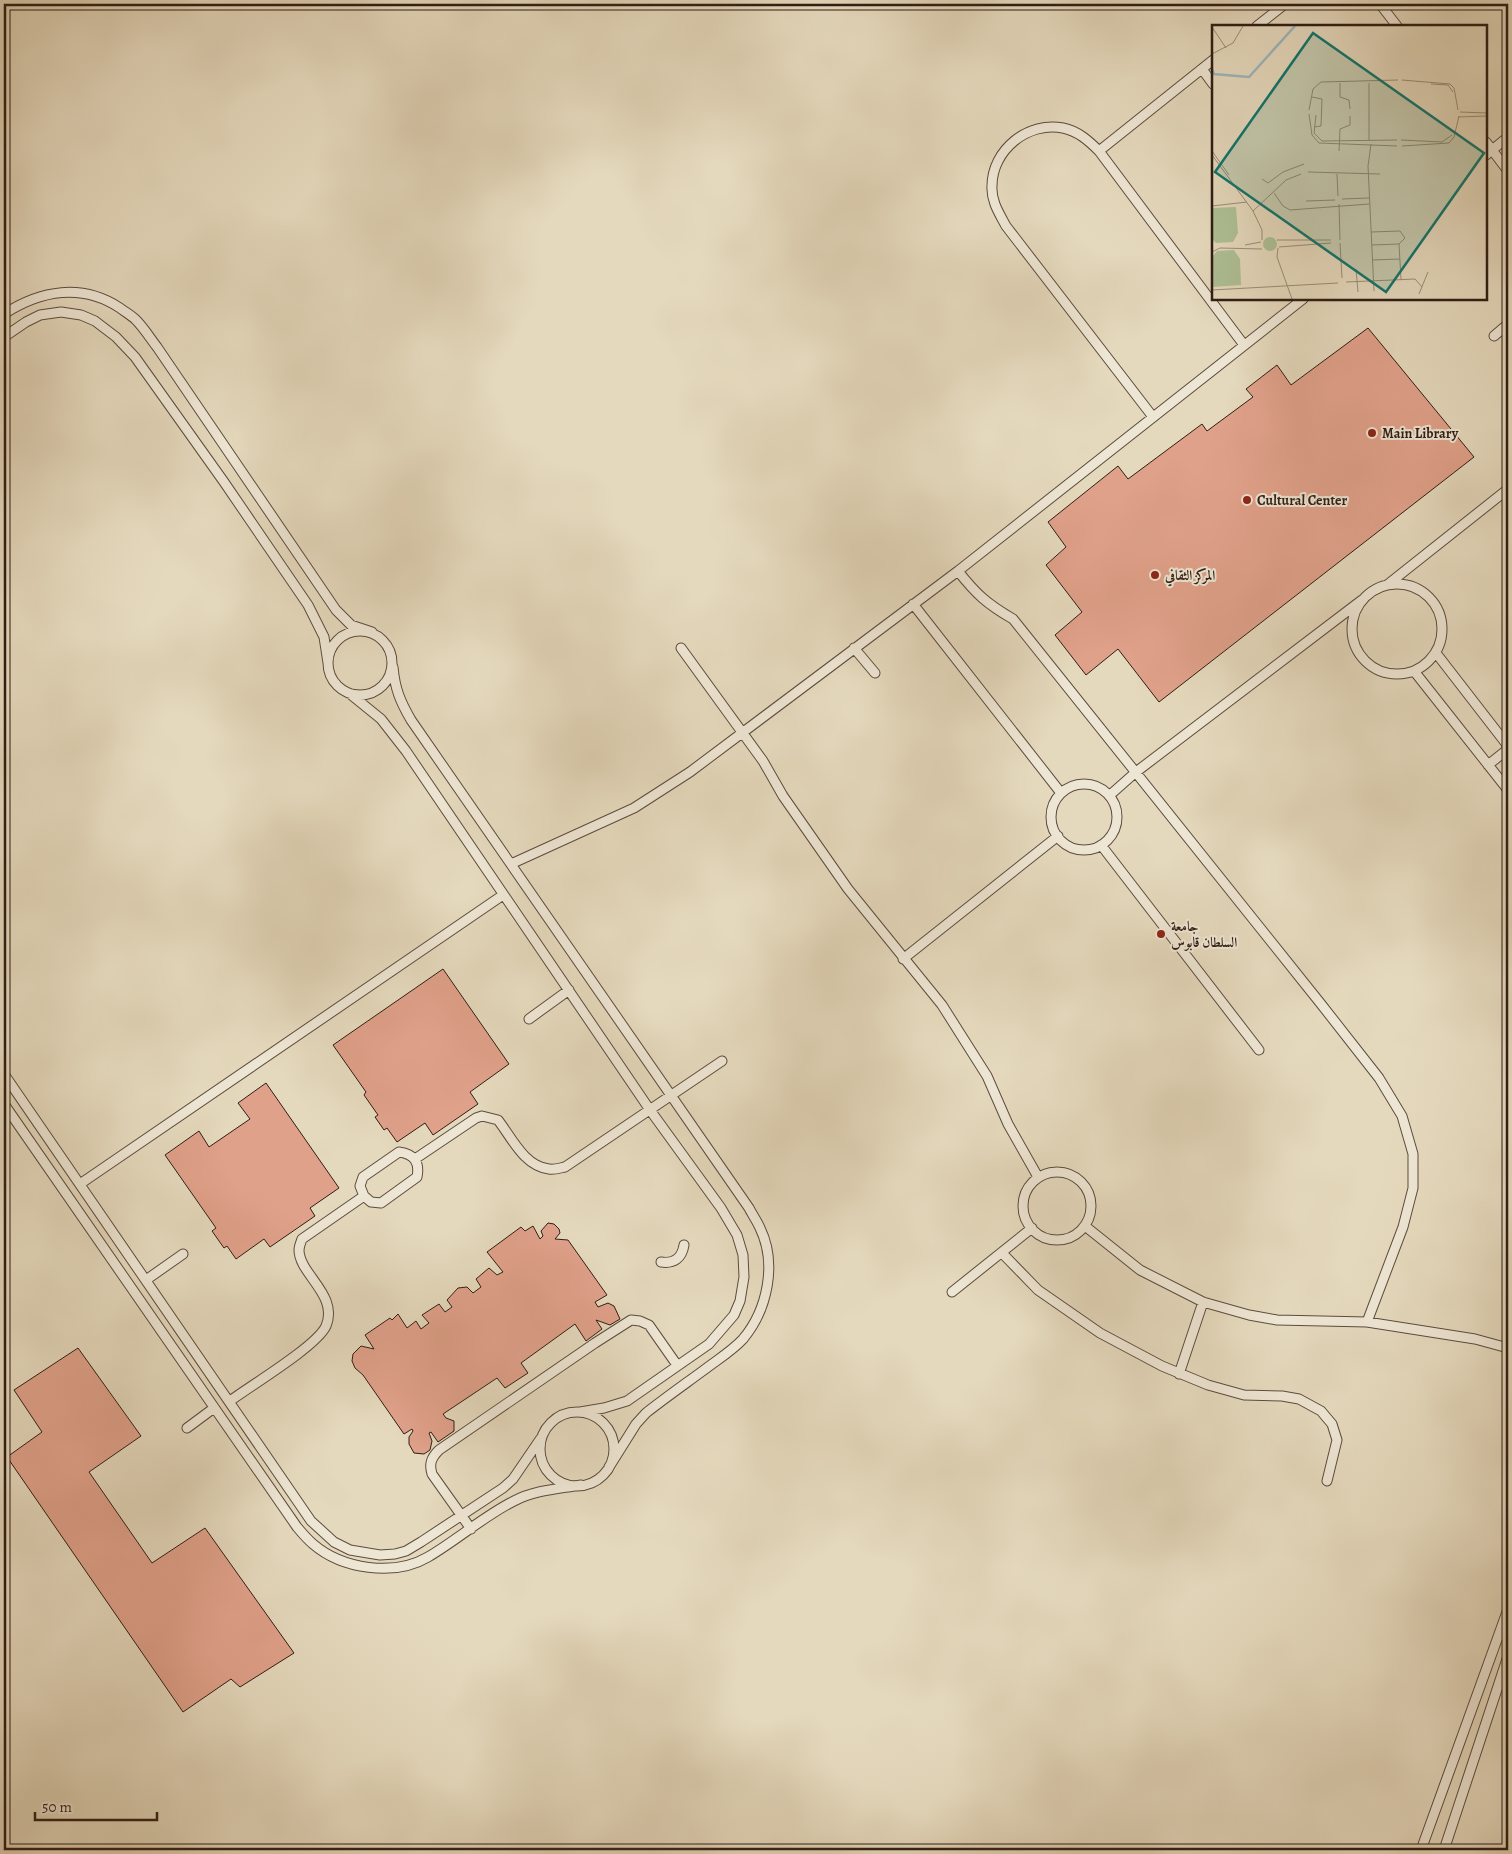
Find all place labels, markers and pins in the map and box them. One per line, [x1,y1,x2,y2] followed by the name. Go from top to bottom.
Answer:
[1382,424,1459,443] place label: Main Library
[1366,427,1378,439] marker: Main Library
[1257,491,1348,510] place label: Cultural Center
[1241,494,1253,506] marker: Cultural Center
[1164,566,1215,587] place label: المركز الثقافي
[1149,569,1161,581] marker: المركز الثقافي
[1171,917,1237,952] place label: جامعة السلطان قابوس
[1155,928,1167,940] marker: جامعة السلطان قابوس

